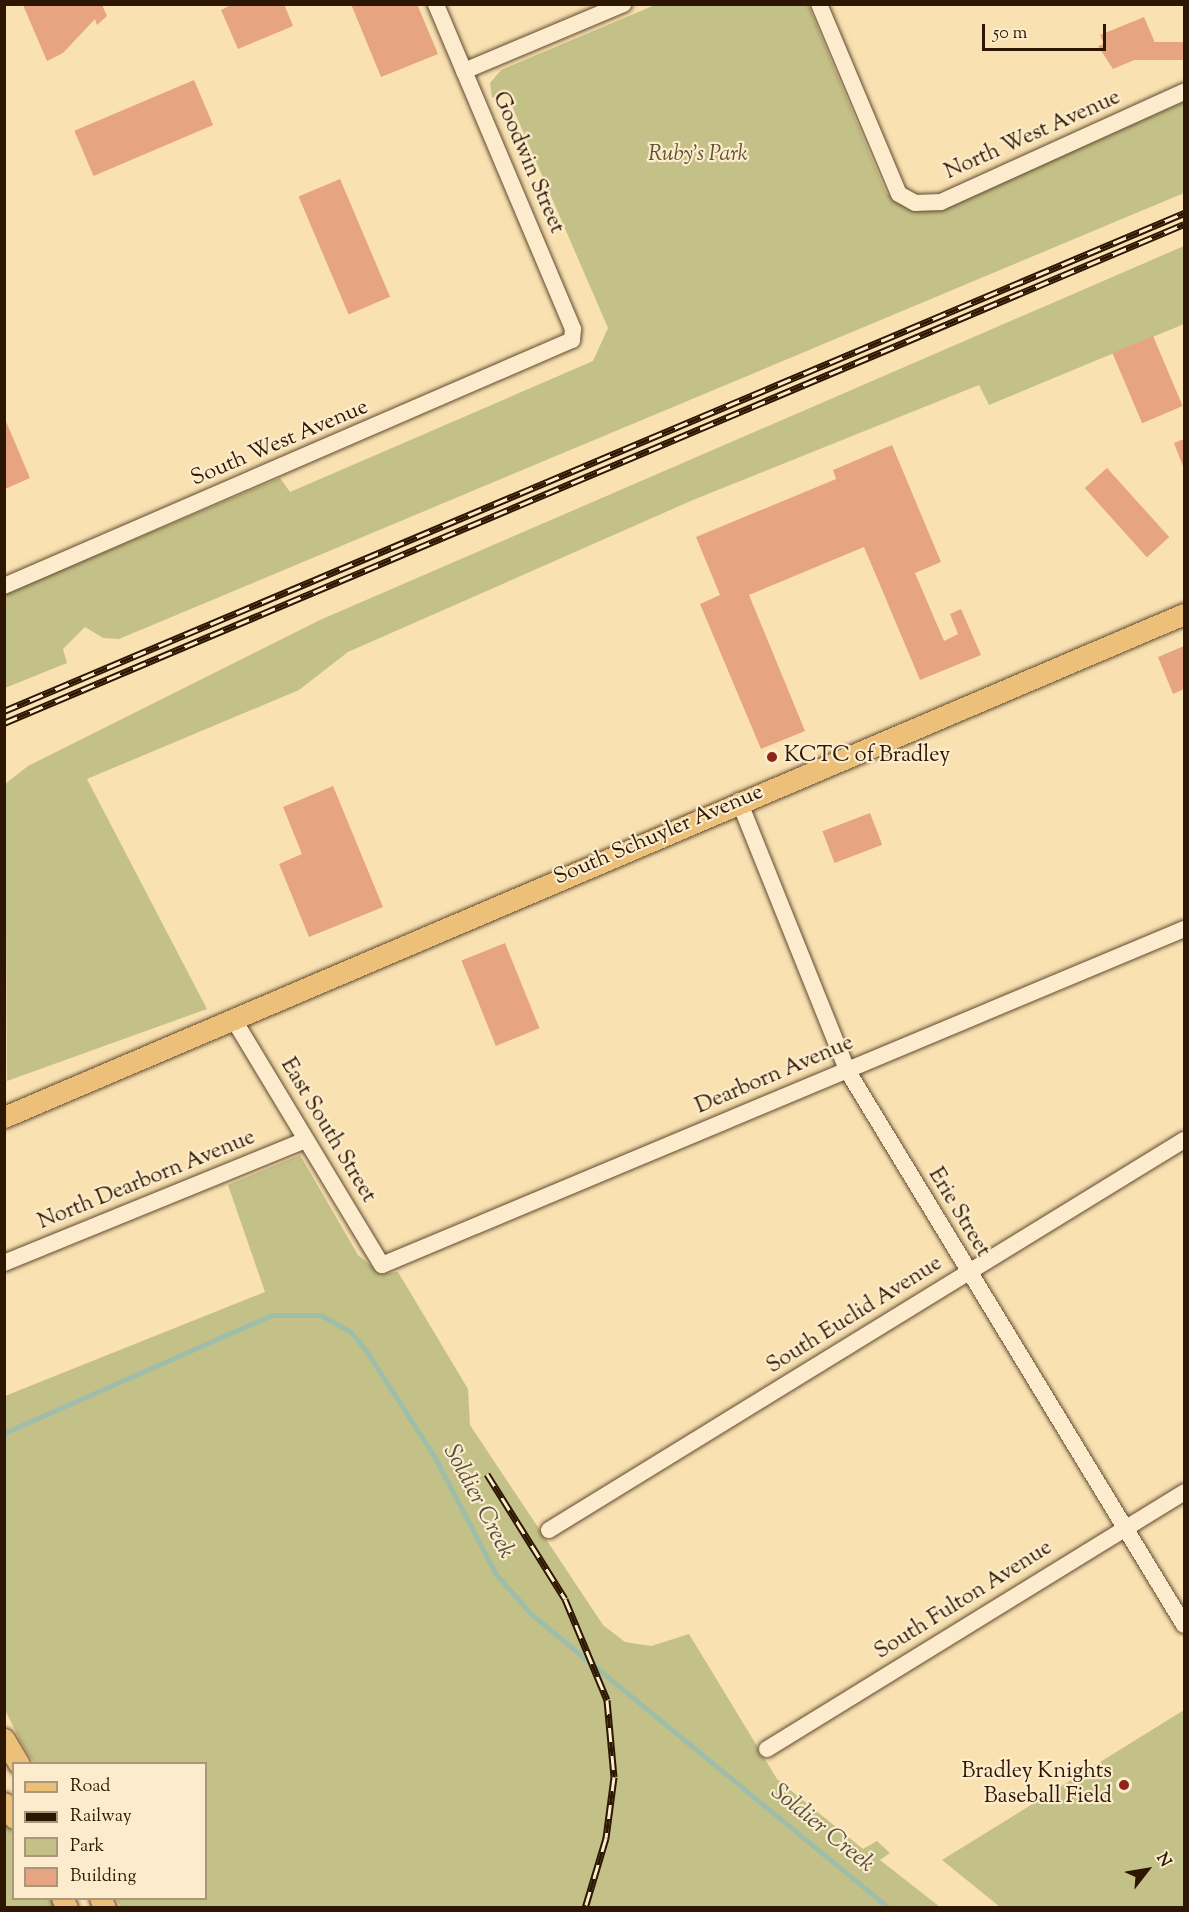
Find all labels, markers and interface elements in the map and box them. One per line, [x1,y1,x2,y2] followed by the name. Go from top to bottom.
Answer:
[985,12,1110,50] scale bar
[993,21,1027,47] text: 50 m
[941,85,1125,187] street label: North West Avenue
[485,88,569,238] street label: Goodwin Street
[648,143,748,169] park label: Ruby's Park
[187,395,373,493] street label: South West Avenue
[784,744,950,770] place label: KCTC of Bradley
[765,750,779,764] marker: KCTC of Bradley
[550,780,768,892] street label: South Schuyler Avenue
[692,1031,858,1121] street label: Dearborn Avenue
[273,1054,381,1208] street label: East South Street
[35,1125,259,1237] street label: North Dearborn Avenue
[921,1164,995,1262] street label: Erie Street
[763,1251,947,1381] street label: South Euclid Avenue
[436,1440,520,1564] water label: Soldier Creek
[870,1536,1058,1666] street label: South Fulton Avenue
[961,1759,1112,1810] place label: Bradley Knights Baseball Field
[12,1762,207,1900] legend
[70,1774,110,1800] text: Road
[1117,1778,1131,1792] marker: Bradley Knights Baseball Field
[764,1779,880,1879] water label: Soldier Creek
[70,1804,132,1830] text: Railway
[70,1834,104,1860] text: Park
[1117,1840,1177,1900] north arrow
[1150,1849,1176,1872] text: N
[70,1864,136,1890] text: Building

